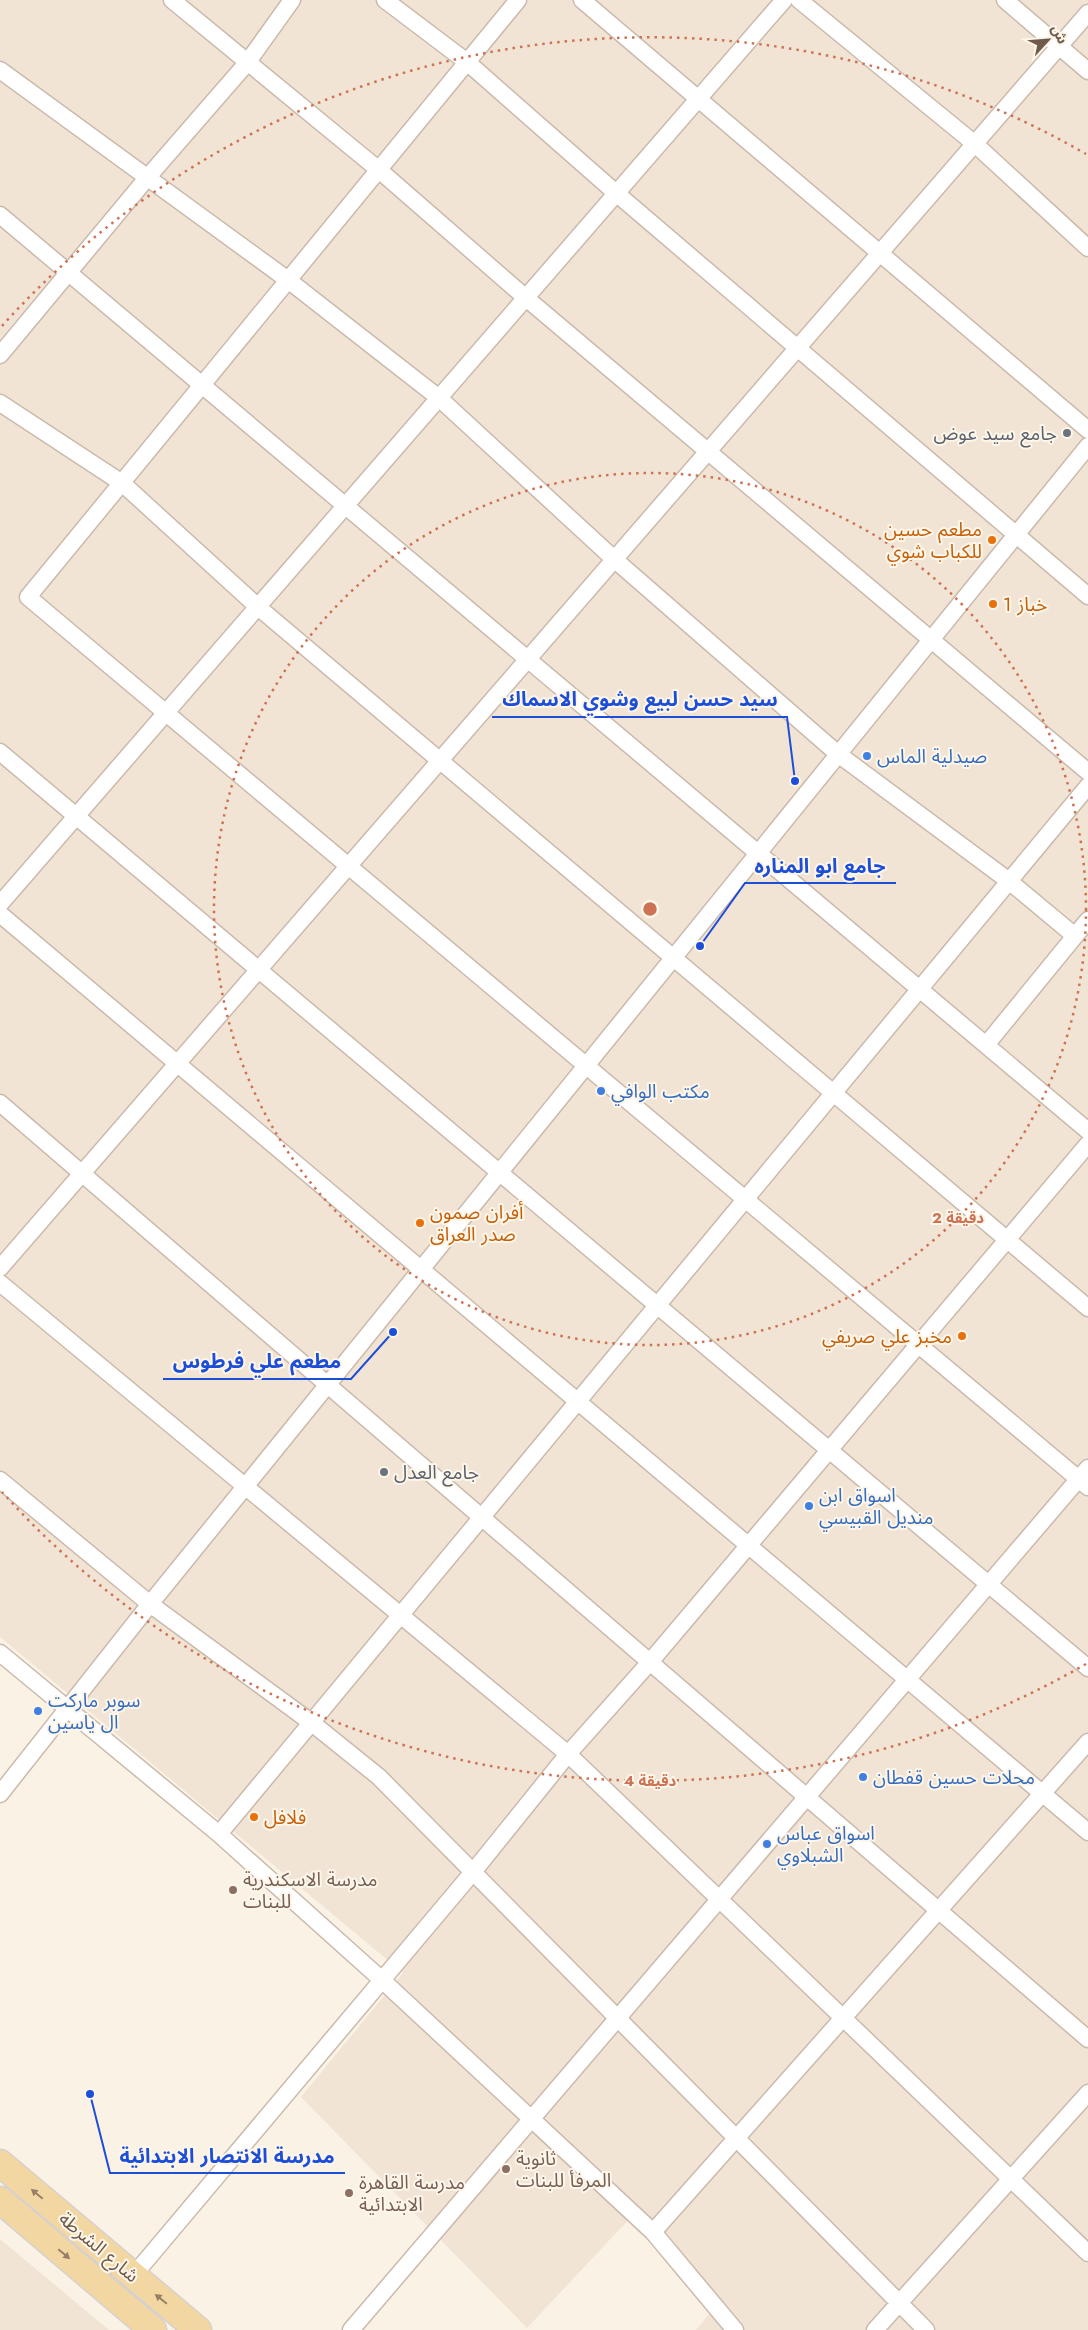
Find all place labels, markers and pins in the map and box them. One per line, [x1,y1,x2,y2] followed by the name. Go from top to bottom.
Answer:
[933,420,1057,448] place label: جامع سيد عوض
[1061,427,1073,439] marker: جامع سيد عوض
[884,516,982,566] place label: مطعم حسين للكباب شوي
[986,534,998,546] marker: مطعم حسين للكباب شوي
[1003,591,1047,618] place label: خباز 1
[987,598,999,610] marker: خباز 1
[492,682,787,717] callout: سيد حسن لبيع وشوي الاسماك
[877,743,987,770] place label: صيدلية الماس
[861,750,873,762] marker: صيدلية الماس
[745,848,896,883] callout: جامع ابو المناره
[641,900,659,918] centre of rings
[611,1078,710,1106] place label: مكتب الوافي
[595,1085,607,1097] marker: مكتب الوافي
[430,1199,524,1248] place label: أفران صمون صدر العراق
[414,1217,426,1229] marker: أفران صمون صدر العراق
[822,1323,952,1351] place label: مخبز علي صريفي
[956,1330,968,1342] marker: مخبز علي صريفي
[163,1344,351,1379] callout: مطعم علي فرطوس
[394,1459,479,1487] place label: جامع العدل
[378,1466,390,1478] marker: جامع العدل
[819,1482,933,1532] place label: اسواق ابن منديل القبيسي
[803,1500,815,1512] marker: اسواق ابن منديل القبيسي
[48,1687,141,1736] place label: سوبر ماركت ال ياسين
[32,1705,44,1717] marker: سوبر ماركت ال ياسين
[873,1764,1035,1791] place label: محلات حسين قفطان
[857,1771,869,1783] marker: محلات حسين قفطان
[264,1804,306,1831] place label: فلافل
[248,1811,260,1823] marker: فلافل
[777,1820,875,1870] place label: اسواق عباس الشبلاوي
[761,1838,773,1850] marker: اسواق عباس الشبلاوي
[243,1866,377,1915] place label: مدرسة الاسكندرية للبنات
[227,1884,239,1896] marker: مدرسة الاسكندرية للبنات
[110,2138,345,2173] callout: مدرسة الانتصار الابتدائية
[516,2145,611,2194] place label: ثانوية المرفأ للبنات
[500,2163,512,2175] marker: ثانوية المرفأ للبنات
[359,2169,465,2218] place label: مدرسة القاهرة الابتدائية
[343,2187,355,2199] marker: مدرسة القاهرة الابتدائية

